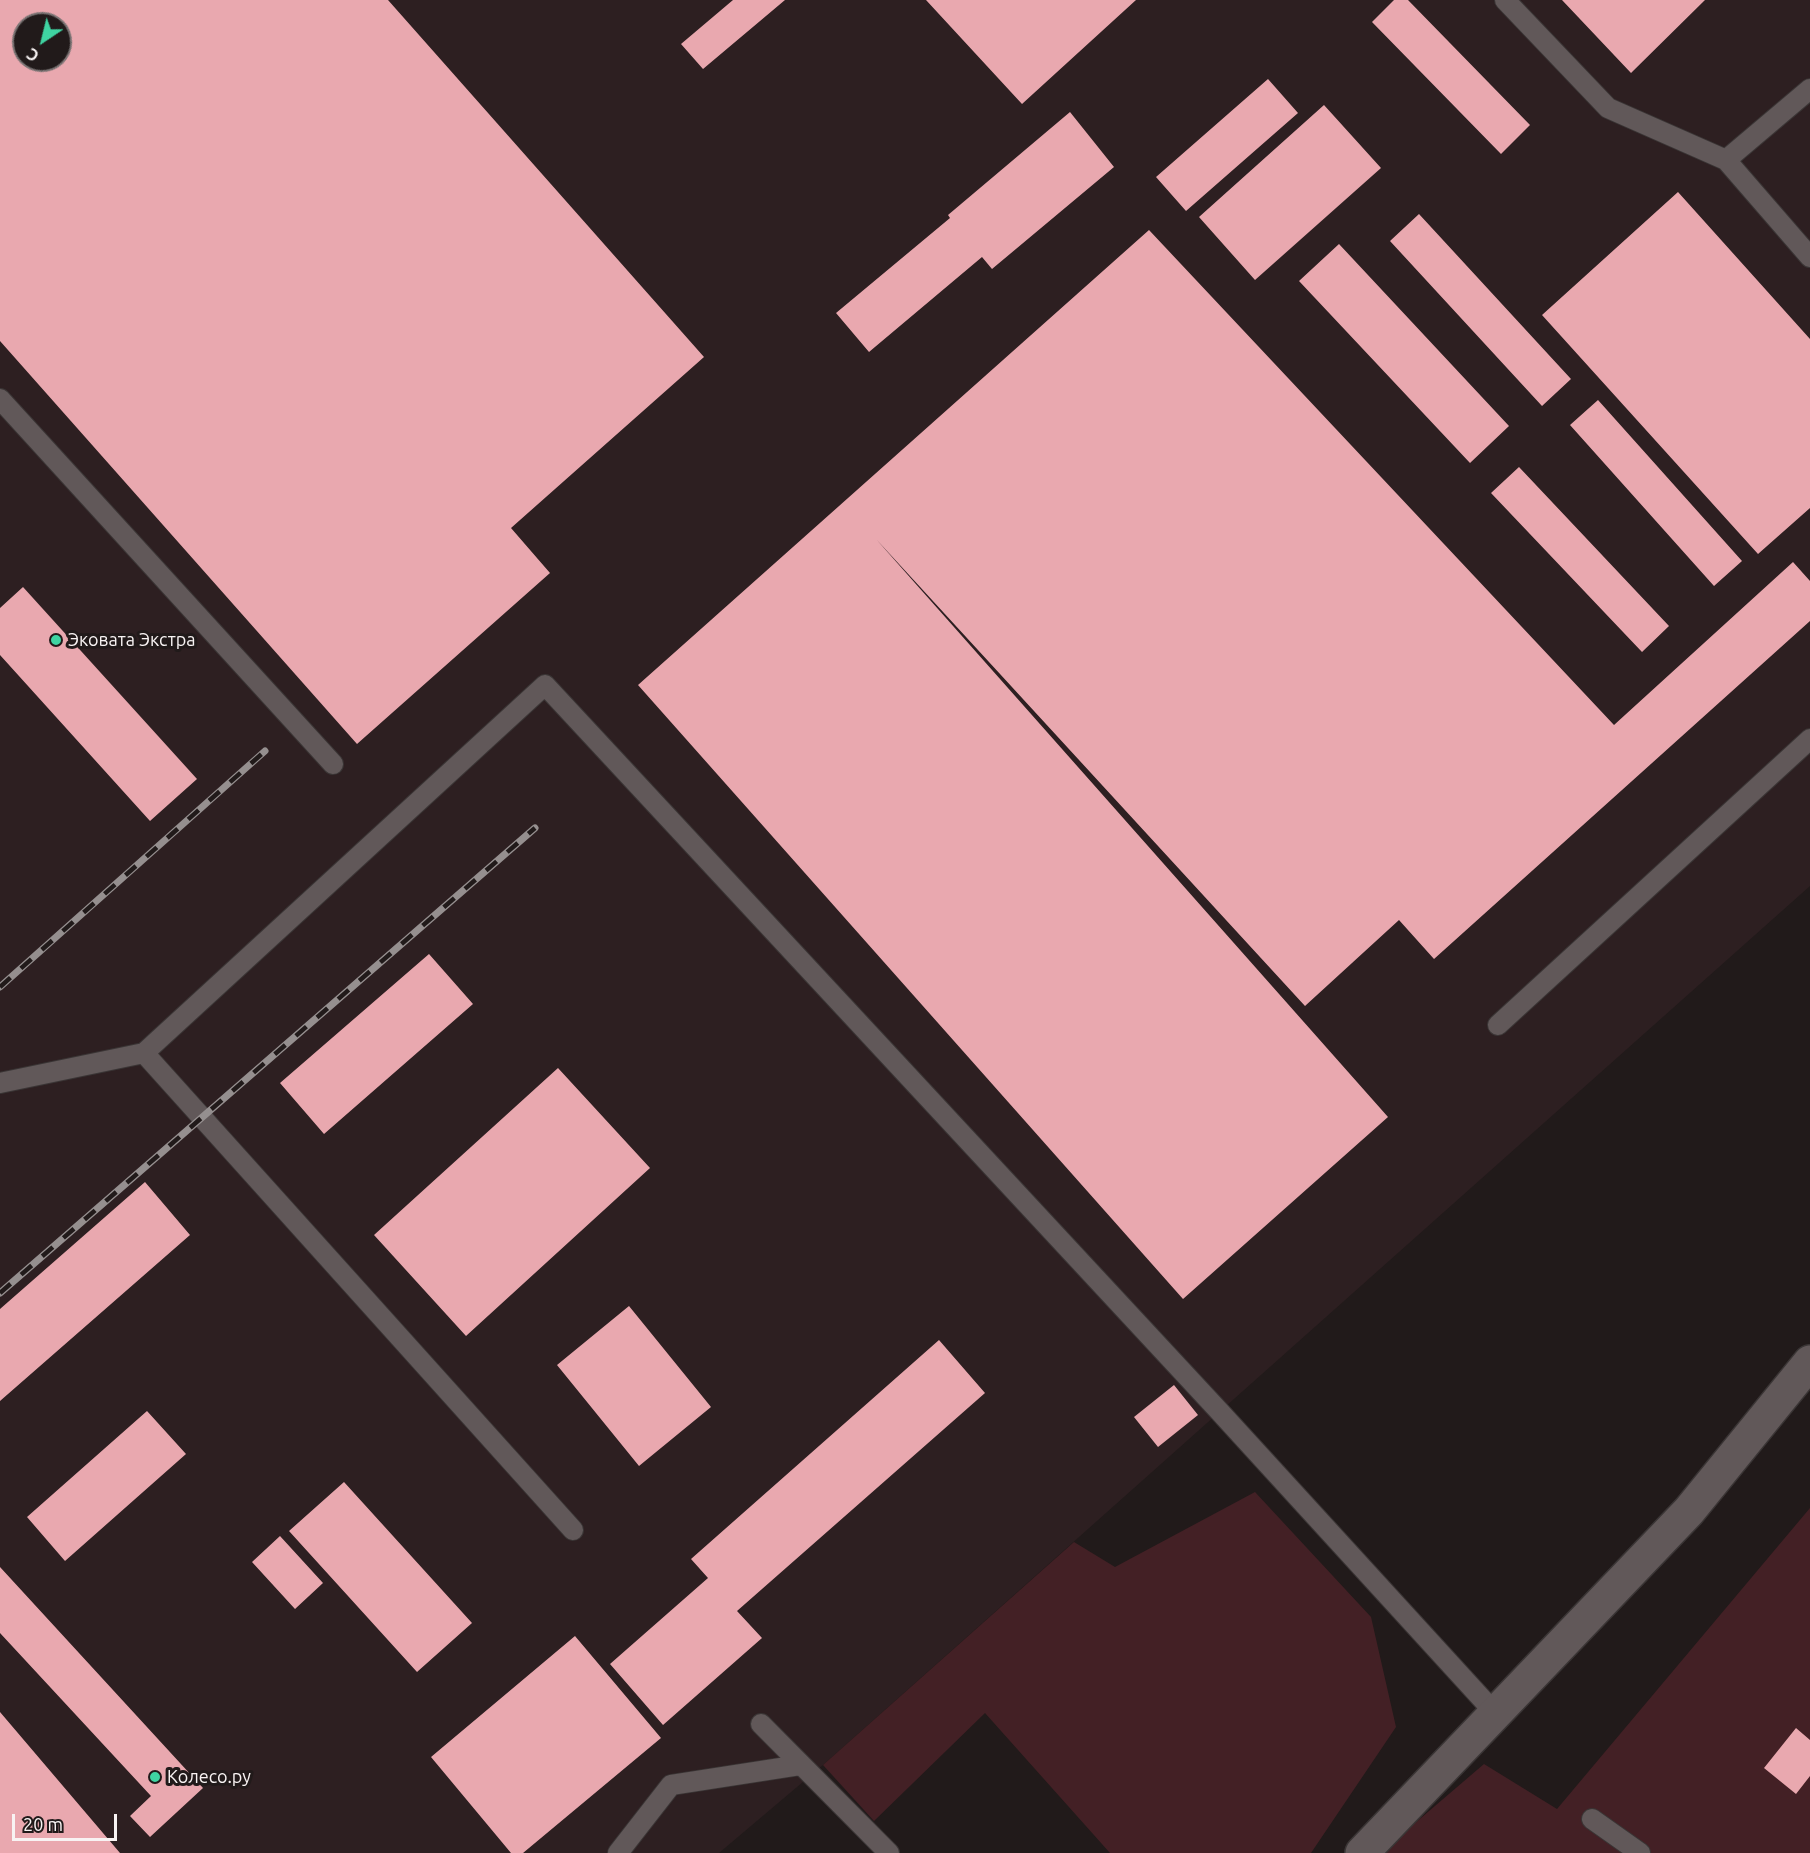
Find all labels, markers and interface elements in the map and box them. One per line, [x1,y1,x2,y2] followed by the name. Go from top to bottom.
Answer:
[12,12,72,72] north arrow
[23,45,42,65] text: С
[68,629,195,651] place label: Эковата Экстра
[49,633,63,647] marker: Эковата Экстра
[167,1766,251,1788] place label: Колесо.ру
[148,1770,162,1784] marker: Колесо.ру
[15,1802,120,1840] scale bar
[23,1814,63,1834] text: 20 m

